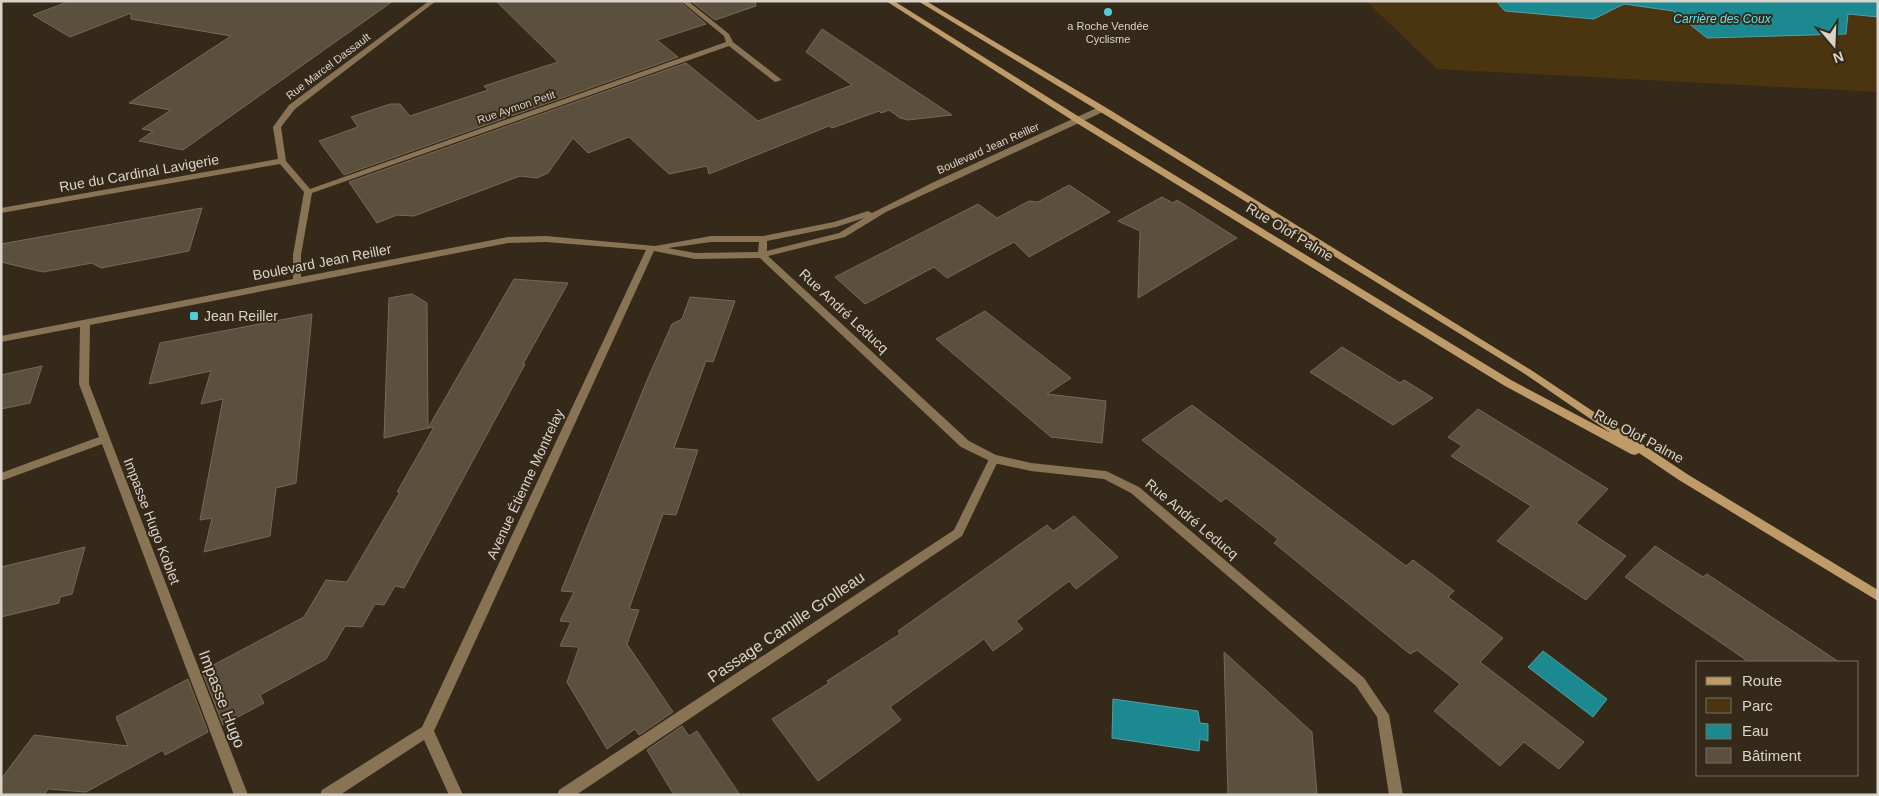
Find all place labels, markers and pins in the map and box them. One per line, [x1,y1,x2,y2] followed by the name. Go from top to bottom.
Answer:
[1102,6,1114,18] marker: a Roche Vendée Cyclisme
[1067,20,1149,45] place label: a Roche Vendée Cyclisme
[204,308,278,324] place label: Jean Reiller
[188,310,200,322] marker: Jean Reiller

